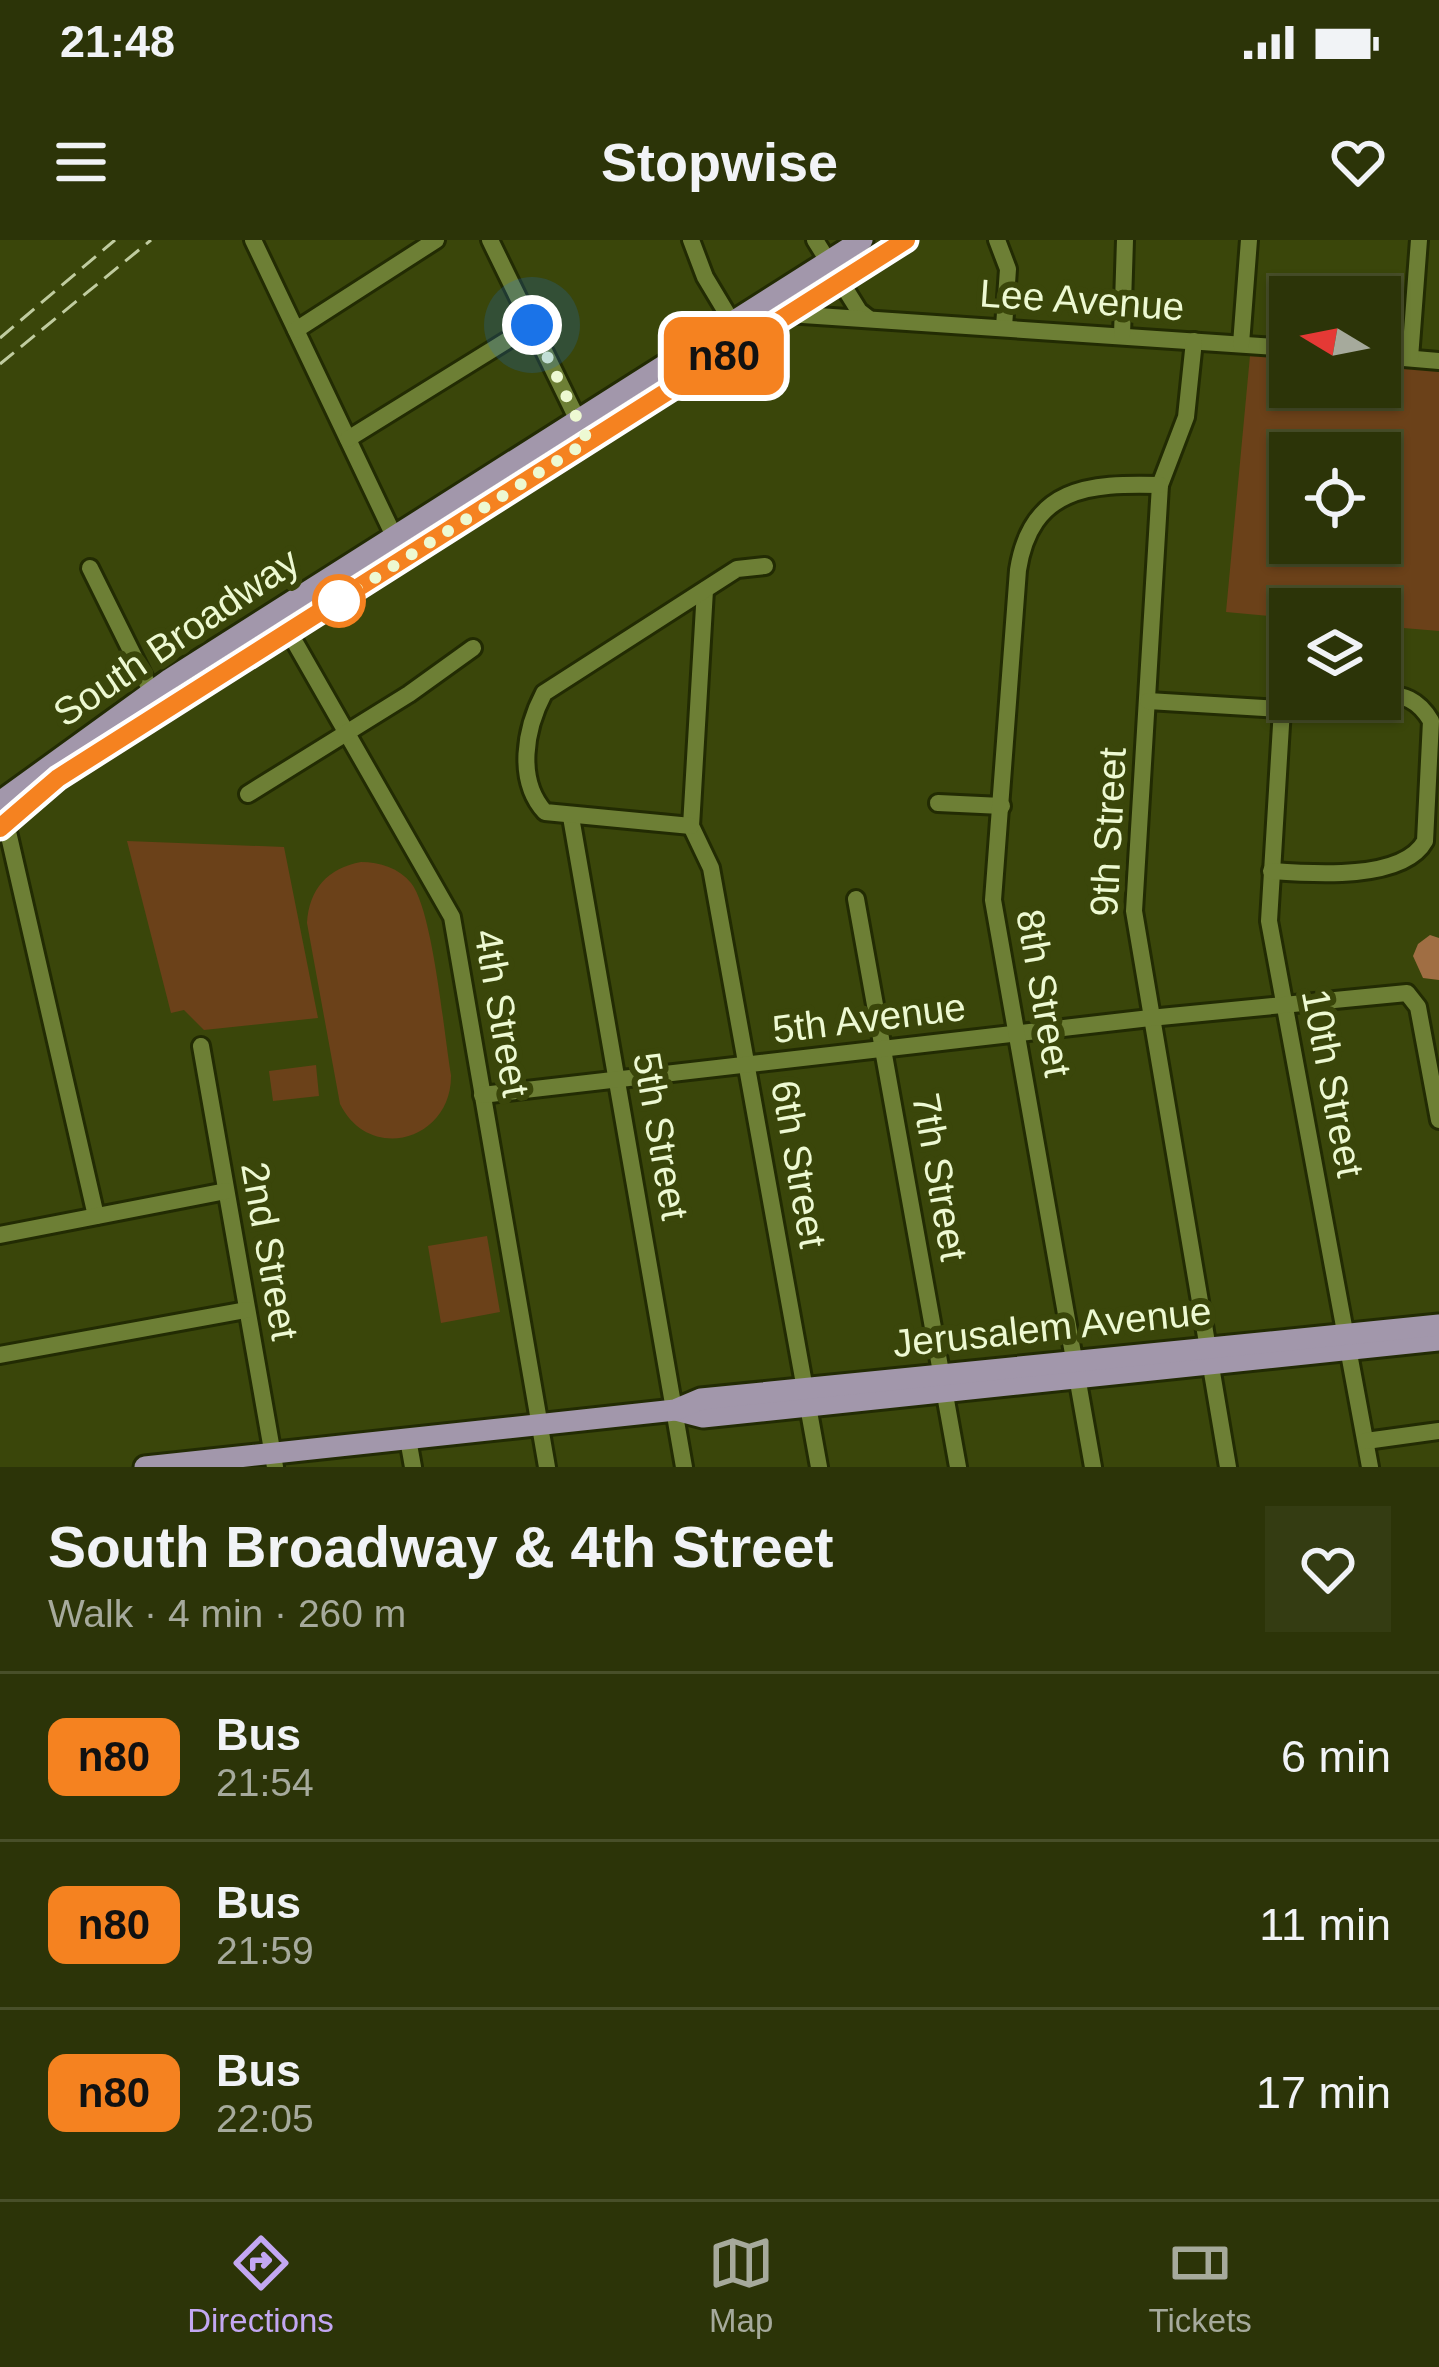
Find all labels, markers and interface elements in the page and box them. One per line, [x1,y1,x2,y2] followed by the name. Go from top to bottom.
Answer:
[60,16,175,67] text: 21:48
[48,129,114,195] icon: menu
[1325,129,1391,195] icon: heart
[601,132,838,192] text: Stopwise
[978,271,1186,329] street label: Lee Avenue
[1269,276,1401,408] north arrow
[1269,276,1401,720] map controls
[502,295,562,355] your location
[655,317,793,395] line badge: n80
[688,332,760,379] text: n80
[1269,432,1401,564] button: locate
[45,539,307,735] street label: South Broadway
[314,576,364,626] unlabelled marker
[1269,588,1401,720] button: layers
[1082,746,1134,918] street label: 9th Street
[1008,906,1080,1080] street label: 8th Street
[466,926,538,1100] street label: 4th Street
[770,985,968,1051] street label: 5th Avenue
[1294,985,1372,1181] street label: 10th Street
[625,1049,697,1223] street label: 5th Street
[763,1077,835,1251] street label: 6th Street
[904,1090,976,1264] street label: 7th Street
[233,1159,307,1344] street label: 2nd Street
[891,1289,1213,1365] street label: Jerusalem Avenue
[1265,1506,1391,1632] button: heart
[48,1515,833,1579] text: South Broadway & 4th Street
[48,1592,406,1635] text: Walk · 4 min · 260 m
[216,1709,301,1760] text: Bus
[1281,1731,1391,1782] text: 6 min
[78,1733,150,1780] text: n80
[216,1761,314,1804] text: 21:54
[216,1877,301,1928] text: Bus
[1259,1899,1391,1950] text: 11 min
[78,1901,150,1948] text: n80
[216,1929,314,1972] text: 21:59
[216,2045,301,2096] text: Bus
[1256,2067,1391,2118] text: 17 min
[78,2069,150,2116] text: n80
[216,2097,314,2140] text: 22:05
[187,2230,334,2340] tab: Directions
[708,2230,774,2340] tab: Map
[1149,2230,1252,2340] tab: Tickets

